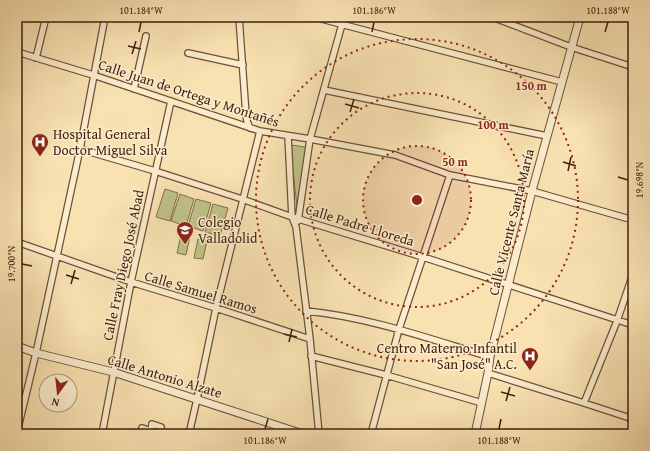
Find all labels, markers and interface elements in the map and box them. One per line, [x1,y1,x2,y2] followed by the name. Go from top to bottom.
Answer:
[119,3,163,18] text: 101.184°W
[352,3,396,18] text: 101.186°W
[586,3,630,18] text: 101.188°W
[96,54,282,132] street label: Calle Juan de Ortega y Montañés
[515,77,548,94] text: 150 m
[477,116,510,133] text: 100 m
[53,124,168,160] place label: Hospital General Doctor Miguel Silva
[30,132,50,157] hospital icon: Hospital General Doctor Miguel Silva
[483,146,539,297] street label: Calle Vicente Santa María
[442,153,468,170] text: 50 m
[632,161,647,198] text: 19.698°N
[97,187,149,342] street label: Calle Fray Diego José Abad
[410,193,424,207] centre of rings
[303,199,417,251] street label: Calle Padre Lloreda
[198,212,258,248] place label: Colegio Valladolid
[175,220,195,245] school or university icon: Colegio Valladolid
[4,245,19,282] text: 19.700°N
[142,265,260,319] street label: Calle Samuel Ramos
[377,338,517,374] place label: Centro Materno Infantil "San José" A.C.
[520,346,540,371] hospital icon: Centro Materno Infantil "San José" A.C.
[105,349,225,403] street label: Calle Antonio Alzate
[38,373,78,413] north arrow
[49,394,61,411] text: N
[243,433,287,448] text: 101.186°W
[477,433,521,448] text: 101.188°W

